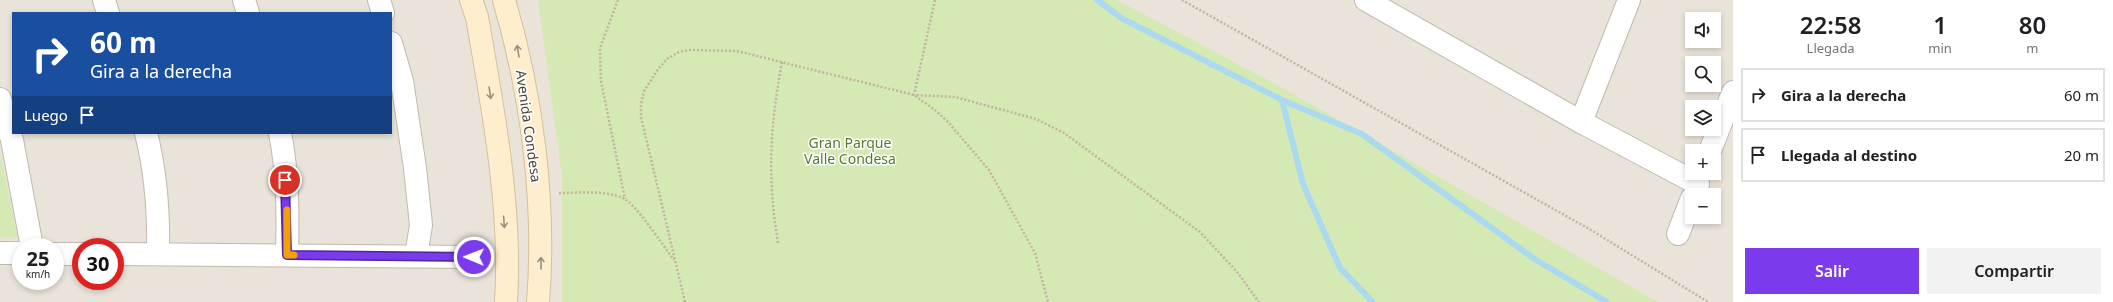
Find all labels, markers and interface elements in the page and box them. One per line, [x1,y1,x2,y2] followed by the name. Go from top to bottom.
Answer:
[1800,8,1861,41] text: 22:58
[1933,8,1947,41] text: 1
[2019,8,2046,41] text: 80
[1685,12,1721,224] map controls
[1685,12,1721,48] button: sound
[90,23,157,61] text: 60 m
[24,28,76,80] icon: right
[1807,39,1855,57] text: Llegada
[1928,39,1952,57] text: min
[2026,39,2038,57] text: m
[514,45,522,58] one-way arrow
[1685,56,1721,92] button: search
[90,59,232,83] text: Gira a la derecha
[512,69,546,183] street label: Avenida Condesa
[1747,84,1769,106] icon: right
[1781,85,1906,105] text: Gira a la derecha
[2064,85,2099,105] text: 60 m
[486,86,494,99] one-way arrow
[1685,100,1721,136] button: layers
[76,104,98,126] icon: arrive
[24,105,68,125] text: Luego
[804,133,896,168] park label: Gran Parque Valle Condesa
[1685,144,1721,180] button: +
[1747,144,1769,166] icon: arrive
[1781,145,1917,165] text: Llegada al destino
[2064,145,2099,165] text: 20 m
[268,163,302,197] pin
[274,169,296,191] icon: arrive
[1685,188,1721,224] button: −
[500,215,508,228] one-way arrow
[453,236,495,278] position arrow
[72,238,124,290] speed limit sign: 30
[27,245,49,272] text: 25
[1745,248,1919,294] button: Salir
[1927,248,2101,294] button: Compartir
[537,257,544,270] one-way arrow
[26,267,50,281] text: km/h

